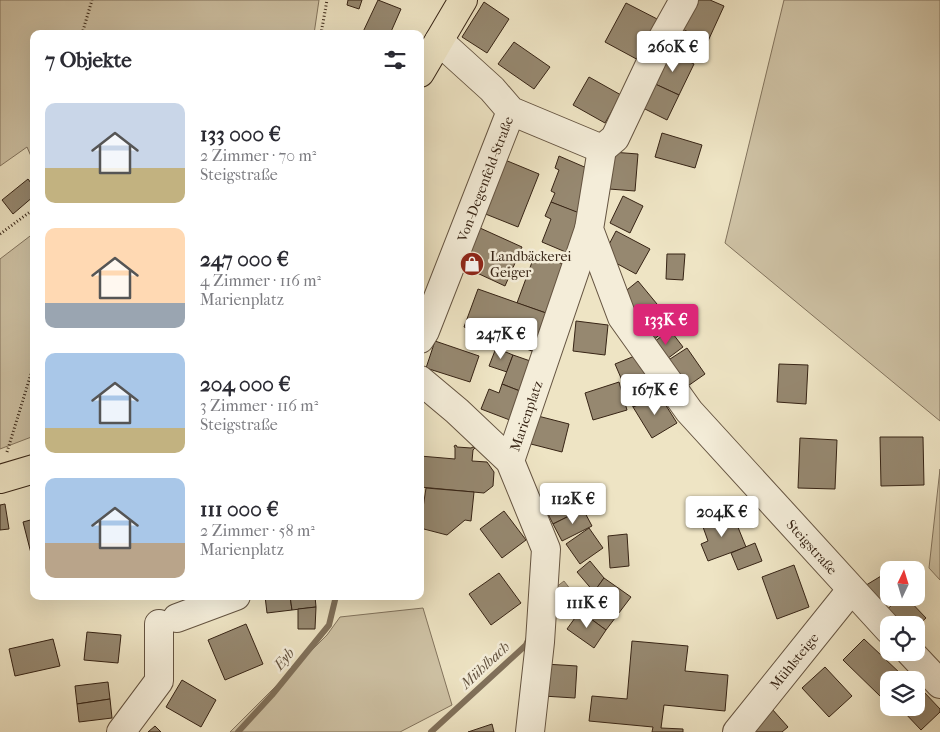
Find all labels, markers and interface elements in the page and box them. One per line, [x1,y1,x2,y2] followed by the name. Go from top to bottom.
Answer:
[632,30,714,73] pin: 260K €
[648,37,698,56] text: 260K €
[381,46,409,74] icon: filters
[45,48,132,72] text: 7 Objekte
[453,114,517,245] street label: Von-Degenfeld-Straße
[200,122,281,146] text: 133 000 €
[85,123,145,183] icon: home
[200,146,316,165] text: 2 Zimmer · 70 m²
[200,165,278,184] text: Steigstraße
[200,247,289,271] text: 247 000 €
[85,248,145,308] icon: home
[490,248,571,281] place label: Landbäckerei Geiger
[459,251,485,277] shop icon: Landbäckerei Geiger
[200,271,321,290] text: 4 Zimmer · 116 m²
[200,290,284,309] text: Marienplatz
[625,304,707,346] pin: 133K €
[644,310,688,329] text: 133K €
[460,318,542,360] pin: 247K €
[476,324,526,343] text: 247K €
[200,372,291,396] text: 204 000 €
[85,373,145,433] icon: home
[614,374,696,416] pin: 167K €
[506,379,546,454] street label: Marienplatz
[632,380,678,399] text: 167K €
[200,396,318,415] text: 3 Zimmer · 116 m²
[200,415,278,434] text: Steigstraße
[532,482,614,525] pin: 112K €
[551,489,595,508] text: 112K €
[681,496,763,538] pin: 204K €
[200,497,279,521] text: 111 000 €
[85,498,145,558] icon: home
[697,502,747,521] text: 204K €
[783,516,841,578] street label: Steigstraße
[200,521,315,540] text: 2 Zimmer · 58 m²
[200,540,284,559] text: Marienplatz
[880,561,925,606] north arrow
[880,561,925,716] map controls
[546,586,628,629] pin: 111K €
[566,593,608,612] text: 111K €
[880,616,925,661] button: locate
[766,630,822,693] street label: Mühlsteige
[456,638,514,693] water label: Mühlbach
[269,644,298,674] water label: Eyb
[880,671,925,716] button: layers

